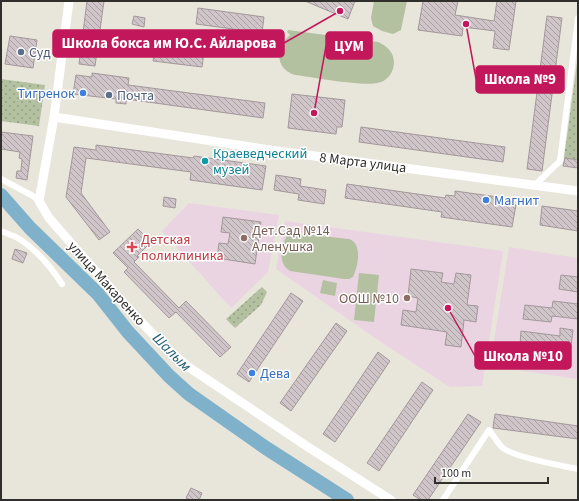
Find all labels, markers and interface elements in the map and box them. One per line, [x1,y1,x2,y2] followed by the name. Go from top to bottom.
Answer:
[53,30,284,57] callout: Школа бокса им Ю.С. Айларова
[326,32,372,59] callout: ЦУМ
[62,33,277,54] text: Школа бокса им Ю.С. Айларова
[334,36,364,57] text: ЦУМ
[29,43,51,63] place label: Суд
[16,47,26,57] marker: Суд
[476,66,564,93] callout: Школа №9
[484,69,556,90] text: Школа №9
[17,84,75,104] place label: Тигренок
[117,86,154,106] place label: Почта
[78,88,88,98] marker: Тигренок
[104,90,114,100] marker: Почта
[213,144,307,180] place label: Краеведческий музей
[318,148,407,178] street label: 8 Марта улица
[200,156,210,166] marker: Краеведческий музей
[494,191,540,211] place label: Магнит
[481,195,491,205] marker: Магнит
[252,221,330,257] place label: Дет.Сад №14 Аленушка
[141,230,224,266] place label: Детская поликлиника
[239,233,249,243] marker: Дет.Сад №14 Аленушка
[63,237,150,330] street label: улица Макаренко
[126,241,138,253] marker: Детская поликлиника
[339,289,399,309] place label: ООШ №10
[402,293,412,303] marker: ООШ №10
[147,328,196,377] water label: Шалым
[475,342,571,369] callout: Школа №10
[483,346,563,367] text: Школа №10
[260,364,290,384] place label: Дева
[247,368,257,378] marker: Дева
[435,459,548,485] scale bar
[441,465,471,482] text: 100 m

